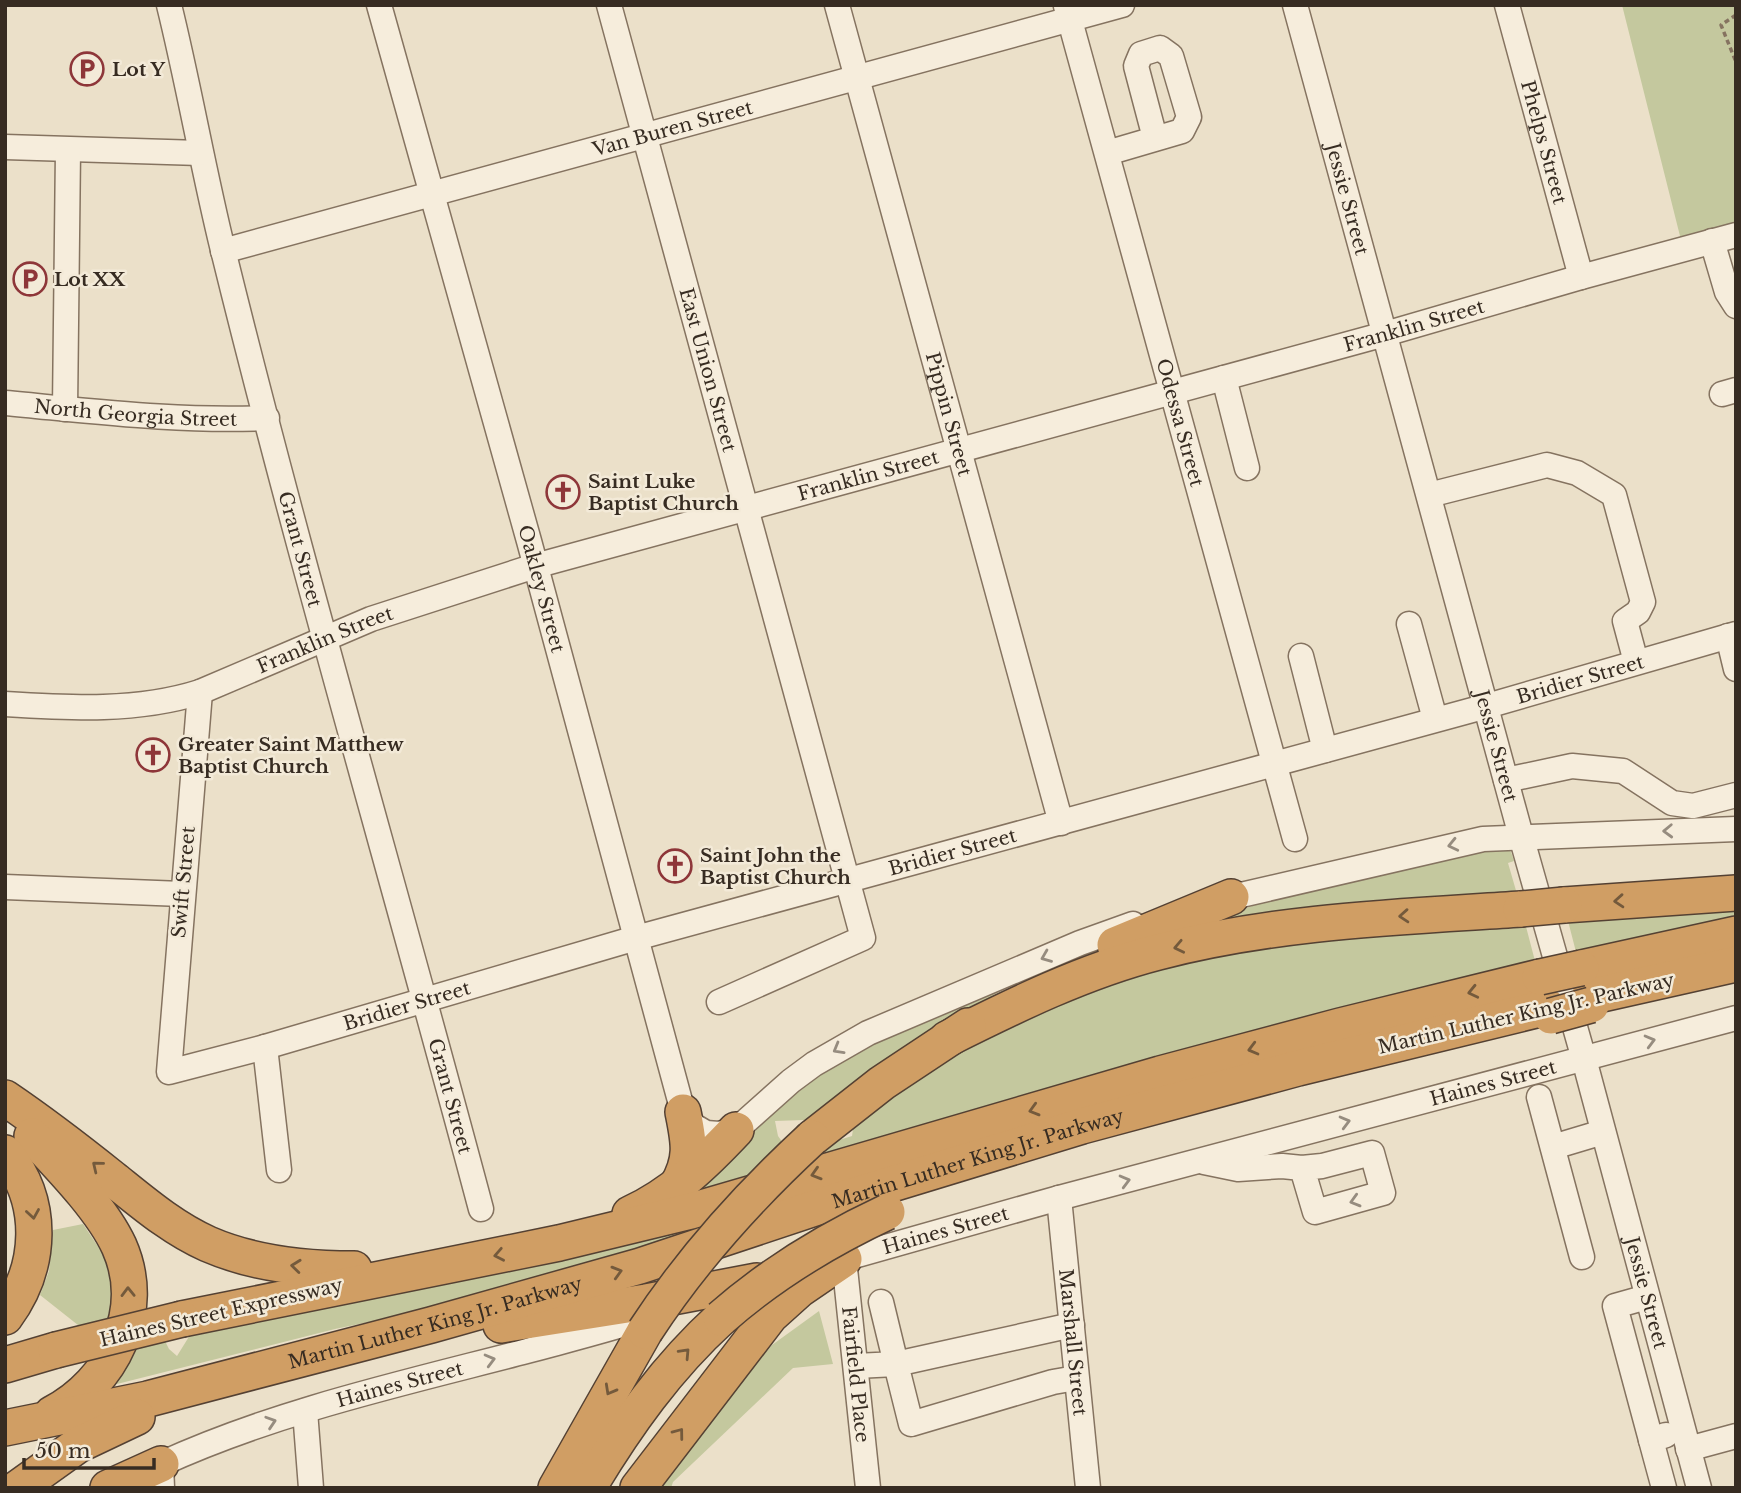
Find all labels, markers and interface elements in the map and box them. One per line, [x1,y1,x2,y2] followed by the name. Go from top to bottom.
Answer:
[68,50,106,88] parking icon: Lot Y
[112,58,165,81] place label: Lot Y
[1516,78,1572,207] street label: Phelps Street
[589,95,756,162] street label: Van Buren Street
[1320,138,1374,258] street label: Jessie Street
[11,260,49,298] parking icon: Lot XX
[54,268,126,291] place label: Lot XX
[675,285,741,455] street label: East Union Street
[1341,295,1488,357] street label: Franklin Street
[921,350,977,479] street label: Pippin Street
[1151,356,1209,490] street label: Odessa Street
[33,395,238,431] street label: North Georgia Street
[795,445,942,506] street label: Franklin Street
[588,470,739,515] place label: Saint Luke Baptist Church
[544,473,582,511] church icon: Saint Luke Baptist Church
[273,489,327,611] street label: Grant Street
[513,522,570,656] street label: Oakley Street
[253,601,397,678] street label: Franklin Street
[1514,650,1647,709] street label: Bridier Street
[1469,685,1522,806] street label: Jessie Street
[178,733,404,778] place label: Greater Saint Matthew Baptist Church
[134,736,172,774] church icon: Greater Saint Matthew Baptist Church
[1662,823,1672,839] one-way arrow
[167,824,200,939] street label: Swift Street
[886,824,1020,881] street label: Bridier Street
[1447,837,1459,851] one-way arrow
[700,844,851,889] place label: Saint John the Baptist Church
[656,847,694,885] church icon: Saint John the Baptist Church
[1613,893,1624,908] one-way arrow
[1398,908,1409,923] one-way arrow
[1173,939,1185,954] one-way arrow
[1040,949,1052,963] one-way arrow
[1376,968,1677,1059] street label: Martin Luther King Jr. Parkway
[340,976,474,1035] street label: Bridier Street
[1468,984,1480,999] one-way arrow
[1643,1035,1655,1049] one-way arrow
[423,1036,477,1157] street label: Grant Street
[1247,1040,1259,1055] one-way arrow
[832,1041,845,1054] one-way arrow
[1427,1055,1560,1111] street label: Haines Street
[1028,1102,1040,1116] one-way arrow
[829,1104,1126,1214] street label: Martin Luther King Jr. Parkway
[1339,1116,1351,1130] one-way arrow
[92,1162,105,1174] one-way arrow
[810,1166,822,1181] one-way arrow
[1119,1175,1131,1189] one-way arrow
[1349,1192,1361,1207] one-way arrow
[880,1202,1012,1259] street label: Haines Street
[25,1208,40,1220] one-way arrow
[1619,1231,1672,1352] street label: Jessie Street
[493,1247,505,1262] one-way arrow
[290,1259,302,1274] one-way arrow
[611,1266,623,1281] one-way arrow
[1054,1268,1092,1418] street label: Marshall Street
[286,1272,585,1374] street label: Martin Luther King Jr. Parkway
[97,1273,345,1352] street label: Haines Street Expressway
[120,1286,136,1297] one-way arrow
[837,1305,874,1444] street label: Fairfield Place
[677,1348,689,1361] one-way arrow
[483,1354,495,1368] one-way arrow
[334,1357,466,1412] street label: Haines Street
[605,1383,618,1395] one-way arrow
[264,1416,276,1431] one-way arrow
[24,1426,154,1470] scale bar
[671,1429,684,1441] one-way arrow
[35,1438,91,1464] text: 50 m

